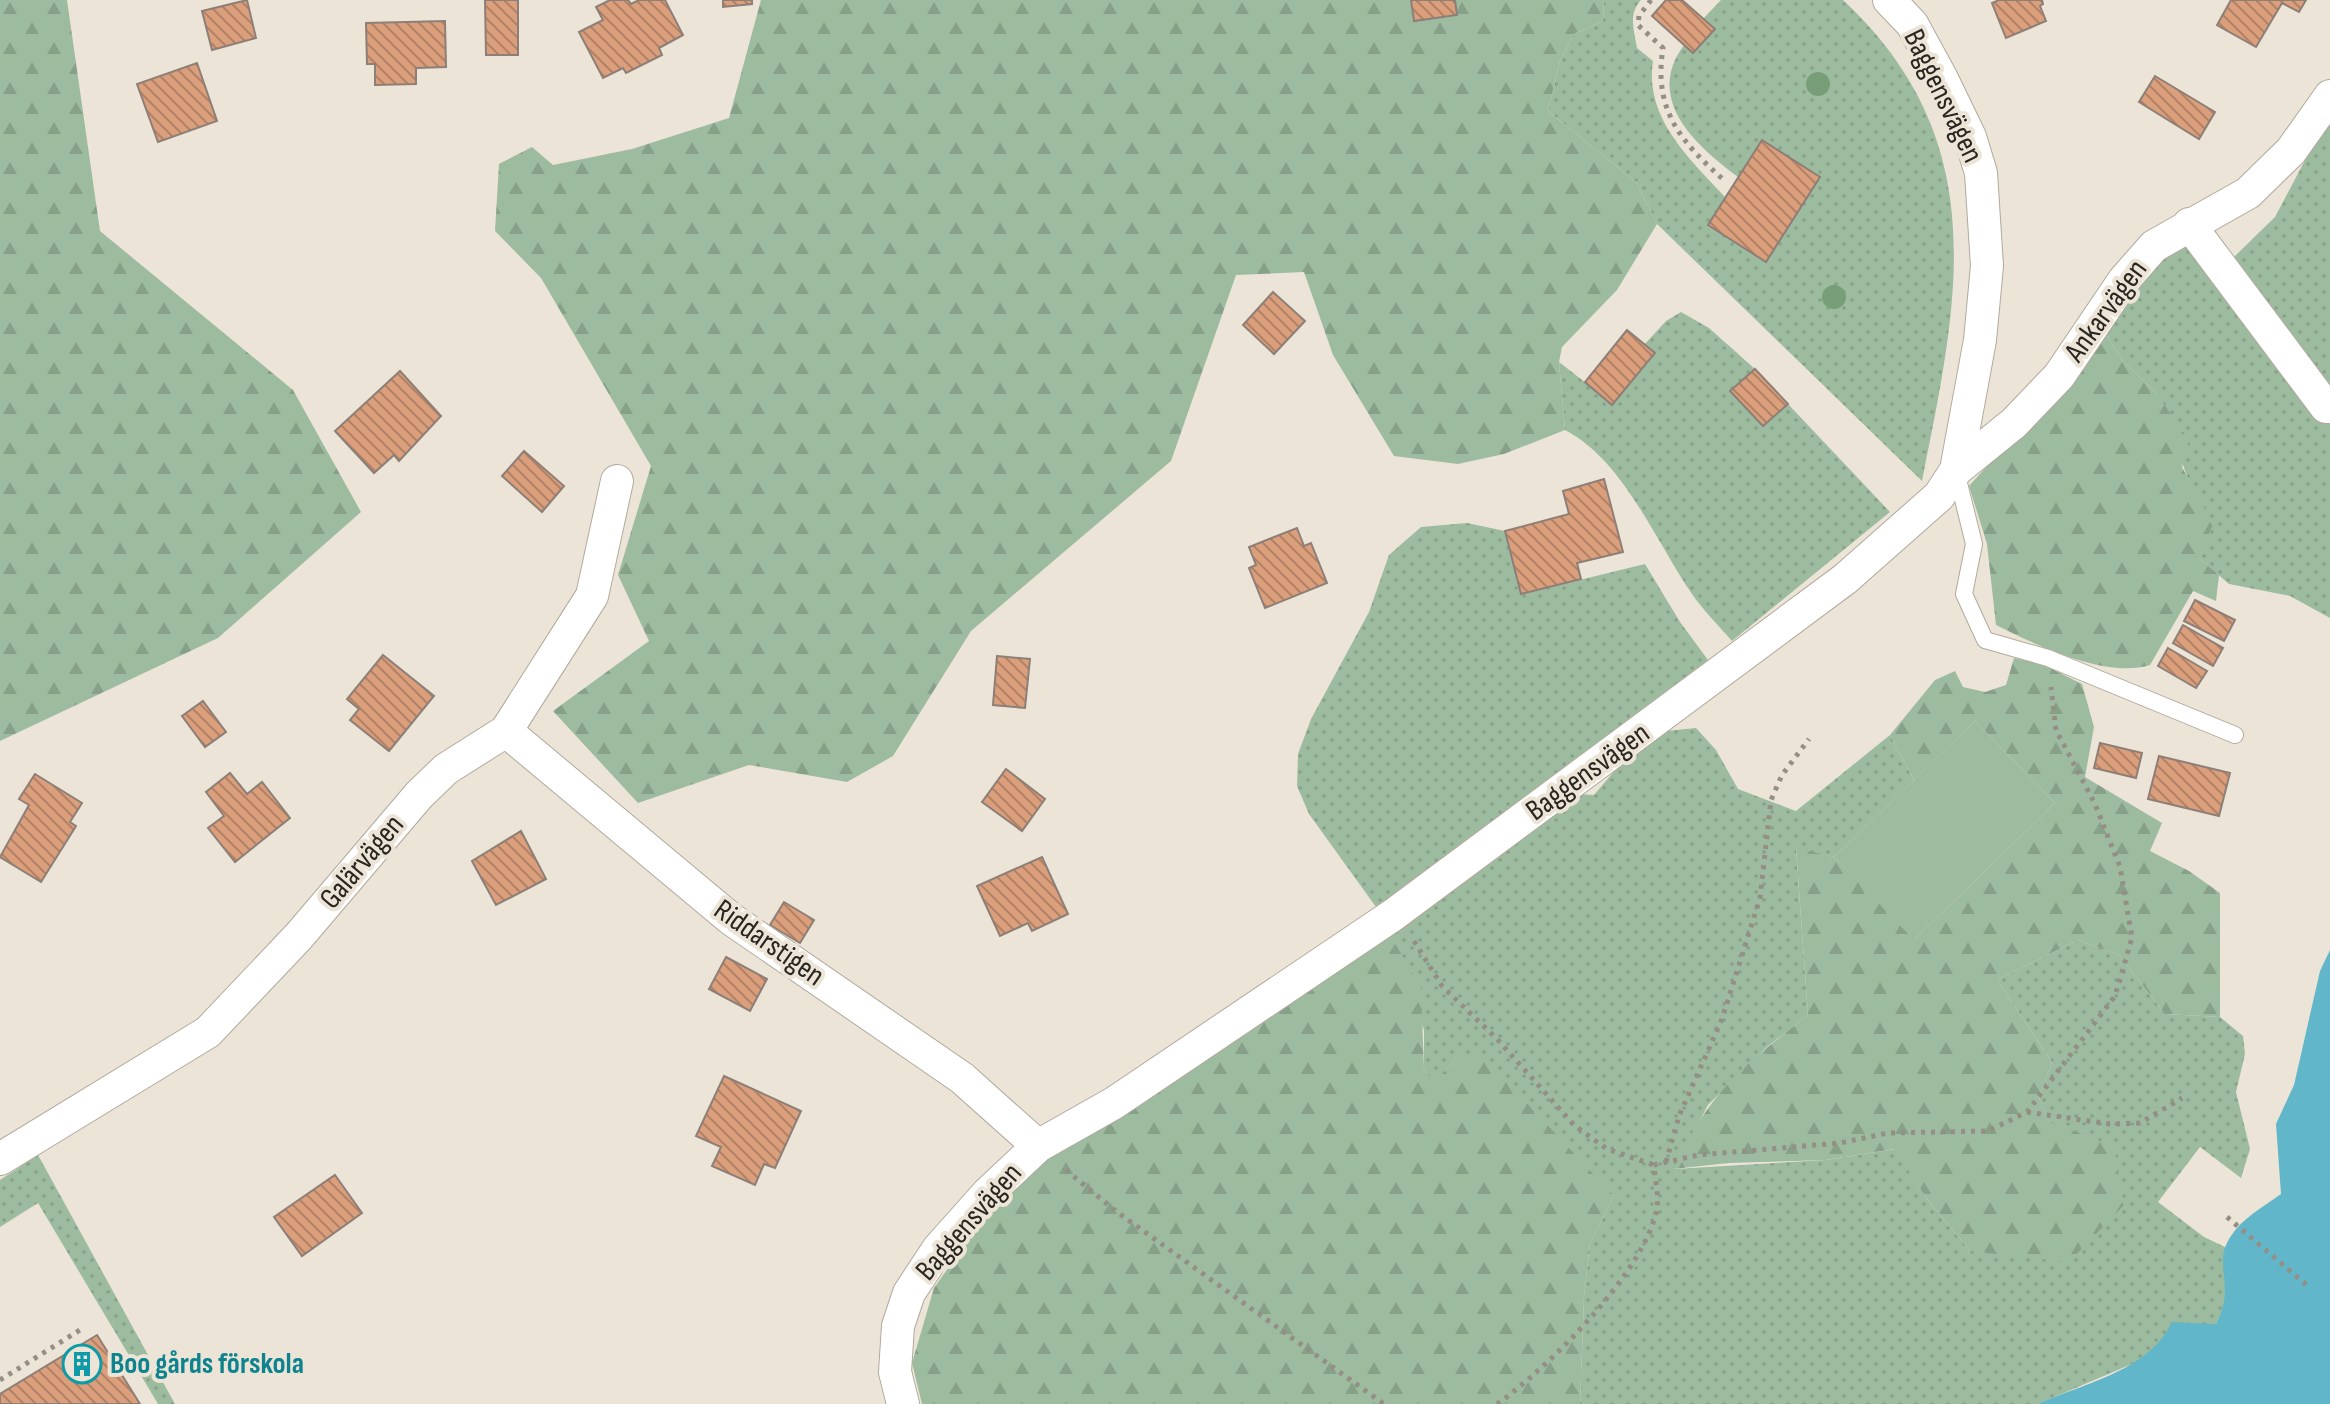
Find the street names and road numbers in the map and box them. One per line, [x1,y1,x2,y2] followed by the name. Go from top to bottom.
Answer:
[1895,23,1991,169] street label: Baggensvägen
[2056,253,2155,370] street label: Ankarvägen
[1519,715,1657,829] street label: Baggensvägen
[312,808,412,916] street label: Galärvägen
[707,892,831,994] street label: Riddarstigen
[908,1156,1030,1288] street label: Baggensvägen

